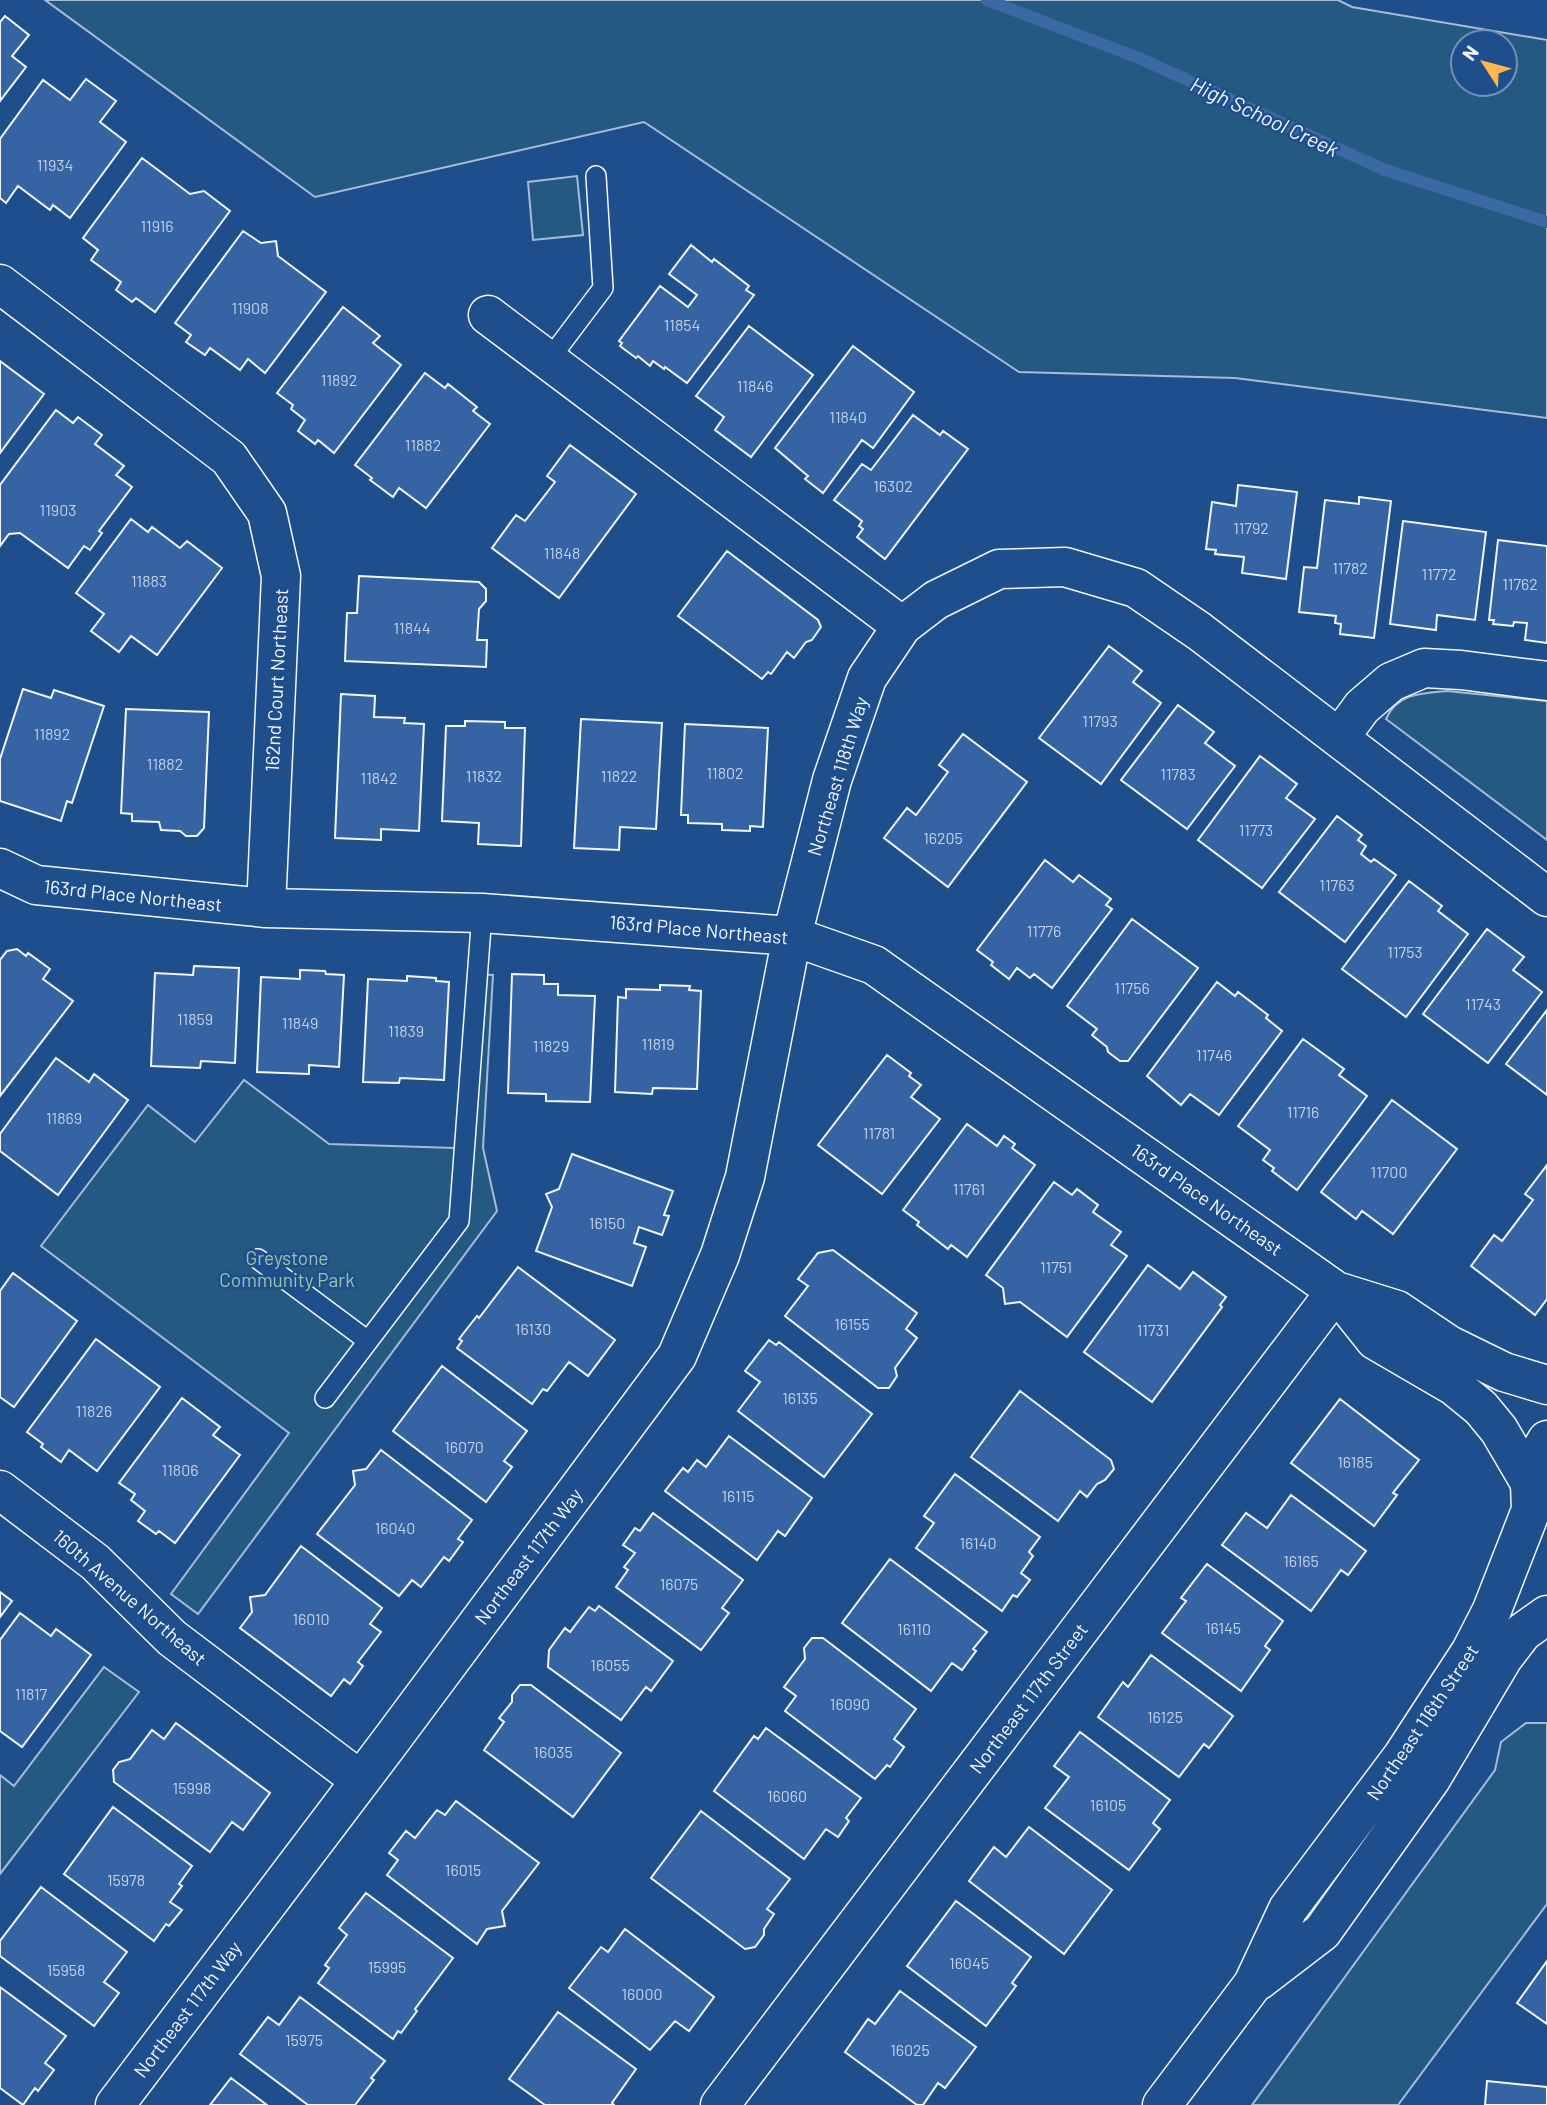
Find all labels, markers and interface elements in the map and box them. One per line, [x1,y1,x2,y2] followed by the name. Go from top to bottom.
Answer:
[1449,28,1519,98] north arrow
[1457,41,1483,65] text: N
[1187,71,1344,162] water label: High School Creek
[37,155,73,174] house number: 11934
[140,216,174,235] house number: 11916
[232,298,268,317] house number: 11908
[664,315,700,334] house number: 11854
[321,370,357,389] house number: 11892
[737,376,773,395] house number: 11846
[829,407,867,426] house number: 11840
[405,435,441,454] house number: 11882
[873,476,913,495] house number: 16302
[40,500,76,519] house number: 11903
[1233,518,1269,537] house number: 11792
[544,543,580,562] house number: 11848
[1332,558,1368,577] house number: 11782
[1422,564,1456,583] house number: 11772
[131,571,167,590] house number: 11883
[1502,574,1538,593] house number: 11762
[260,588,292,772] street label: 162nd Court Northeast
[393,618,431,637] house number: 11844
[802,693,872,858] street label: Northeast 118th Way
[1082,711,1118,730] house number: 11793
[34,724,70,743] house number: 11892
[147,754,183,773] house number: 11882
[706,763,744,782] house number: 11802
[1160,764,1196,783] house number: 11783
[466,766,502,785] house number: 11832
[601,766,637,785] house number: 11822
[361,768,397,787] house number: 11842
[1239,820,1273,839] house number: 11773
[923,828,963,847] house number: 16205
[43,874,223,916] street label: 163rd Place Northeast
[1319,875,1355,894] house number: 11763
[609,910,789,948] street label: 163rd Place Northeast
[1027,921,1061,940] house number: 11776
[1387,942,1423,961] house number: 11753
[1114,978,1150,997] house number: 11756
[1465,994,1501,1013] house number: 11743
[177,1009,213,1028] house number: 11859
[282,1013,318,1032] house number: 11849
[388,1021,424,1040] house number: 11839
[641,1034,675,1053] house number: 11819
[533,1036,569,1055] house number: 11829
[1196,1045,1232,1064] house number: 11746
[1287,1102,1319,1121] house number: 11716
[46,1108,82,1127] house number: 11869
[863,1123,895,1142] house number: 11781
[1127,1138,1287,1260] street label: 163rd Place Northeast
[1371,1162,1407,1181] house number: 11700
[953,1179,985,1198] house number: 11761
[589,1213,625,1232] house number: 16150
[219,1246,355,1291] park label: Greystone Community Park
[1040,1257,1072,1276] house number: 11751
[834,1314,870,1333] house number: 16155
[515,1319,551,1338] house number: 16130
[1137,1320,1169,1339] house number: 11731
[782,1388,818,1407] house number: 16135
[76,1401,112,1420] house number: 11826
[444,1437,484,1456] house number: 16070
[1337,1452,1373,1471] house number: 16185
[162,1460,198,1479] house number: 11806
[469,1483,587,1629] street label: Northeast 117th Way
[721,1486,755,1505] house number: 16115
[375,1518,415,1537] house number: 16040
[49,1524,211,1670] street label: 160th Avenue Northeast
[959,1533,997,1552] house number: 16140
[1283,1551,1319,1570] house number: 16165
[660,1574,698,1593] house number: 16075
[292,1609,330,1628] house number: 16010
[964,1618,1092,1778] street label: Northeast 117th Street
[1205,1618,1241,1637] house number: 16145
[897,1619,931,1638] house number: 16110
[1361,1640,1483,1804] street label: Northeast 116th Street
[590,1655,630,1674] house number: 16055
[15,1684,48,1703] house number: 11817
[830,1694,870,1713] house number: 16090
[1147,1707,1183,1726] house number: 16125
[533,1742,573,1761] house number: 16035
[173,1778,211,1797] house number: 15998
[767,1786,807,1805] house number: 16060
[1090,1795,1126,1814] house number: 16105
[445,1860,481,1879] house number: 16015
[107,1870,145,1889] house number: 15978
[128,1936,246,2082] street label: Northeast 117th Way
[949,1953,989,1972] house number: 16045
[368,1957,406,1976] house number: 15995
[47,1960,85,1979] house number: 15958
[622,1984,662,2003] house number: 16000
[285,2030,323,2049] house number: 15975
[890,2040,930,2059] house number: 16025

